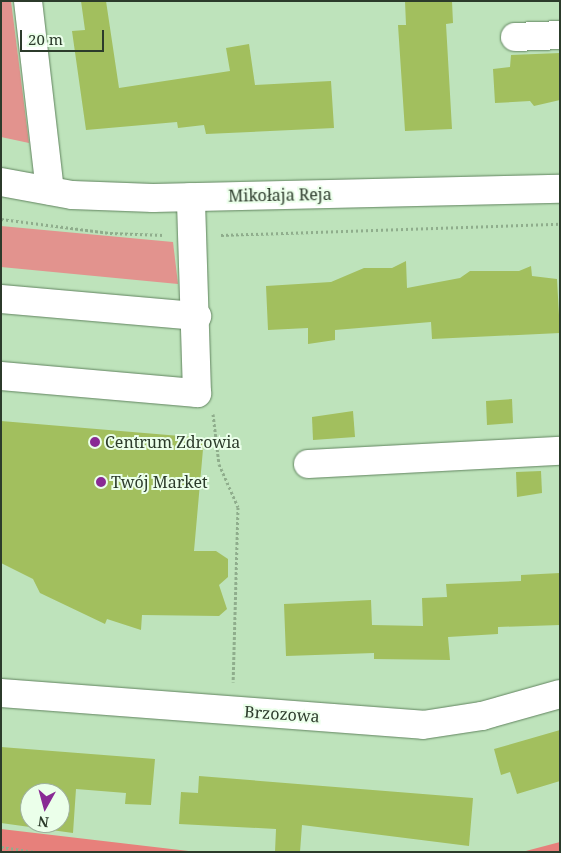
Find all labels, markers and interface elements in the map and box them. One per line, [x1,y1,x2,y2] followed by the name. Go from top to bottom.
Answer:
[22,20,106,52] scale bar
[28,29,63,49] text: 20 m
[228,184,332,206] street label: Mikołaja Reja
[105,432,240,452] place label: Centrum Zdrowia
[89,436,101,448] marker: Centrum Zdrowia
[111,472,208,492] place label: Twój Market
[95,476,107,488] marker: Twój Market
[244,702,320,726] street label: Brzozowa
[20,783,70,833] north arrow
[37,812,50,832] text: N

